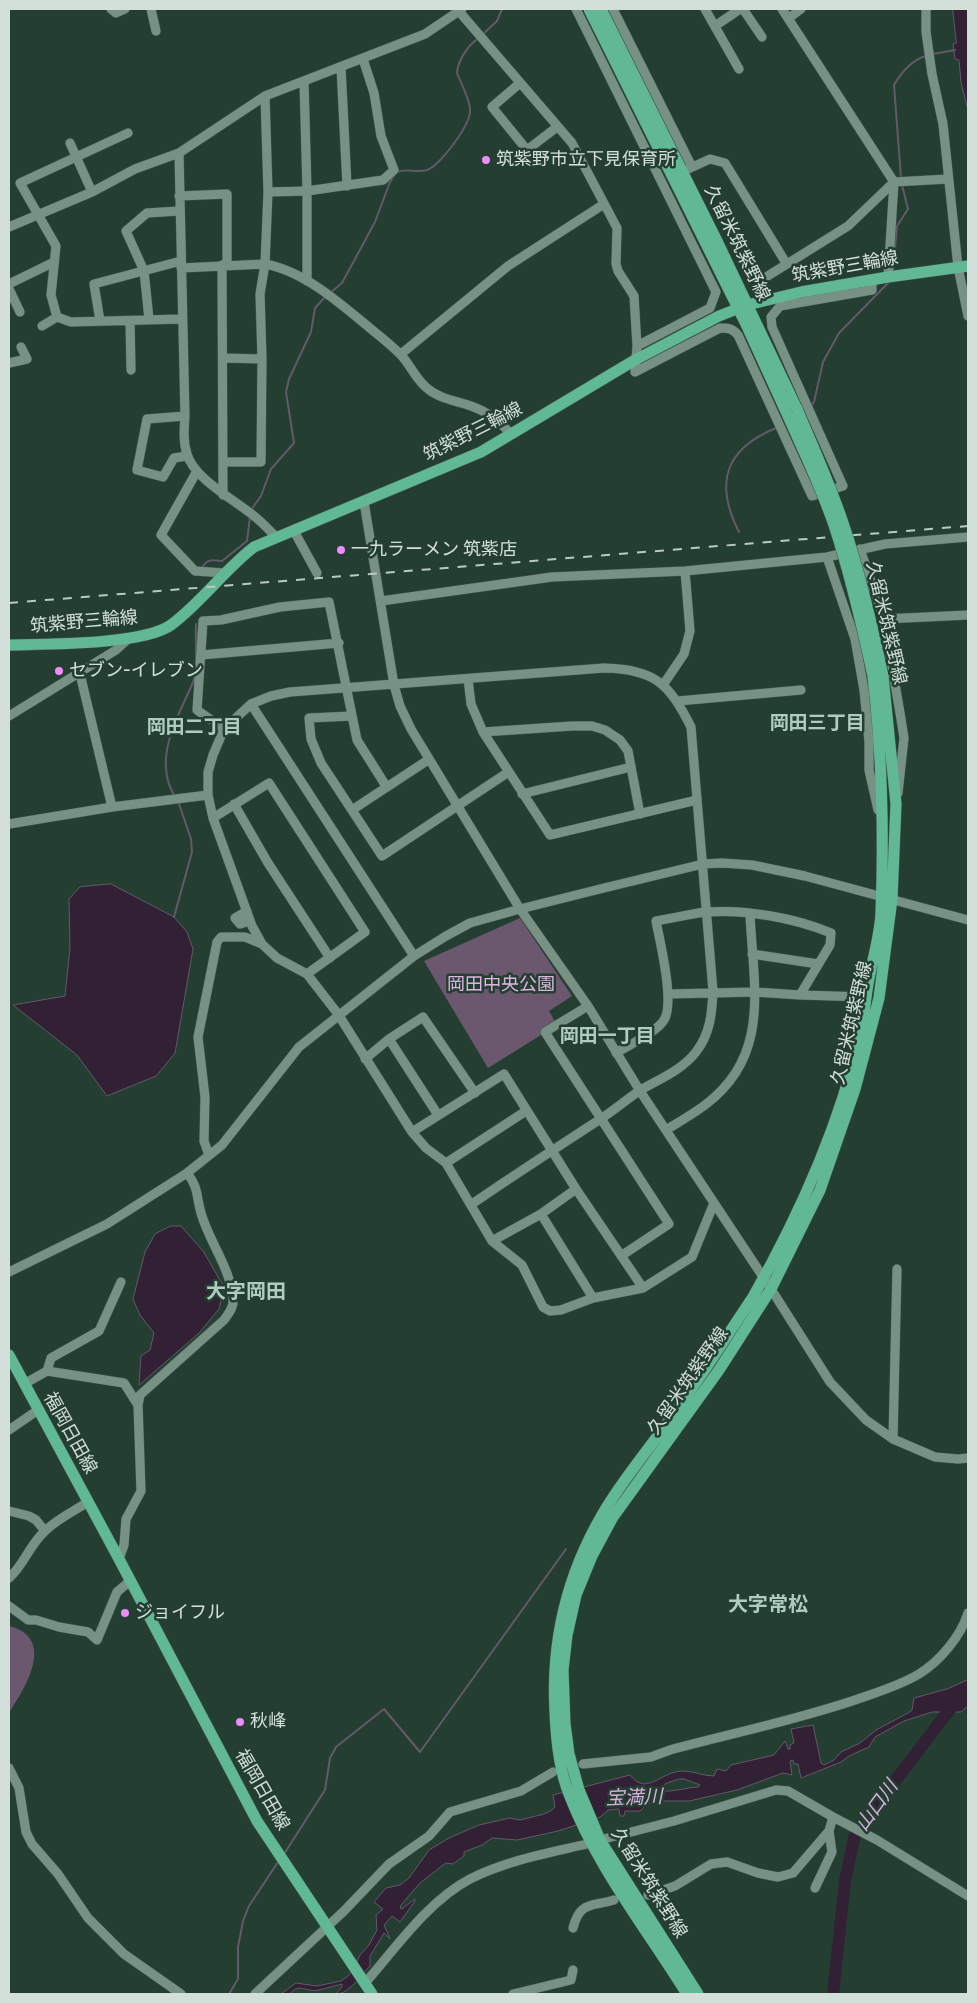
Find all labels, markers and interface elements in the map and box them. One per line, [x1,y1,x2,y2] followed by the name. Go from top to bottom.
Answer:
[496,149,676,171] place label: 筑紫野市立下見保育所
[480,154,492,166] marker: 筑紫野市立下見保育所
[700,182,774,304] street label: 久留米筑紫野線
[790,247,900,287] street label: 筑紫野三輪線
[420,398,526,466] street label: 筑紫野三輪線
[351,539,517,561] place label: 一九ラーメン 筑紫店
[335,544,347,556] marker: 一九ラーメン 筑紫店
[861,559,911,687] street label: 久留米筑紫野線
[29,607,139,637] street label: 筑紫野三輪線
[69,660,203,682] place label: セブン-イレブン
[53,665,65,677] marker: セブン-イレブン
[770,712,864,734] district label: 岡田三丁目
[147,716,241,738] district label: 岡田二丁目
[827,959,877,1087] street label: 久留米筑紫野線
[447,974,555,996] park label: 岡田中央公園
[560,1025,654,1047] district label: 岡田一丁目
[206,1280,286,1304] district label: 大字岡田
[643,1323,733,1439] street label: 久留米筑紫野線
[39,1388,101,1478] street label: 福岡日田線
[728,1593,808,1617] district label: 大字常松
[135,1602,225,1624] place label: ジョイフル
[119,1607,131,1619] marker: ジョイフル
[250,1711,286,1733] place label: 秋峰
[234,1716,246,1728] marker: 秋峰
[230,1746,294,1834] street label: 福岡日田線
[851,1776,903,1836] water label: 山口川
[605,1786,663,1810] water label: 宝満川
[606,1824,692,1942] street label: 久留米筑紫野線

